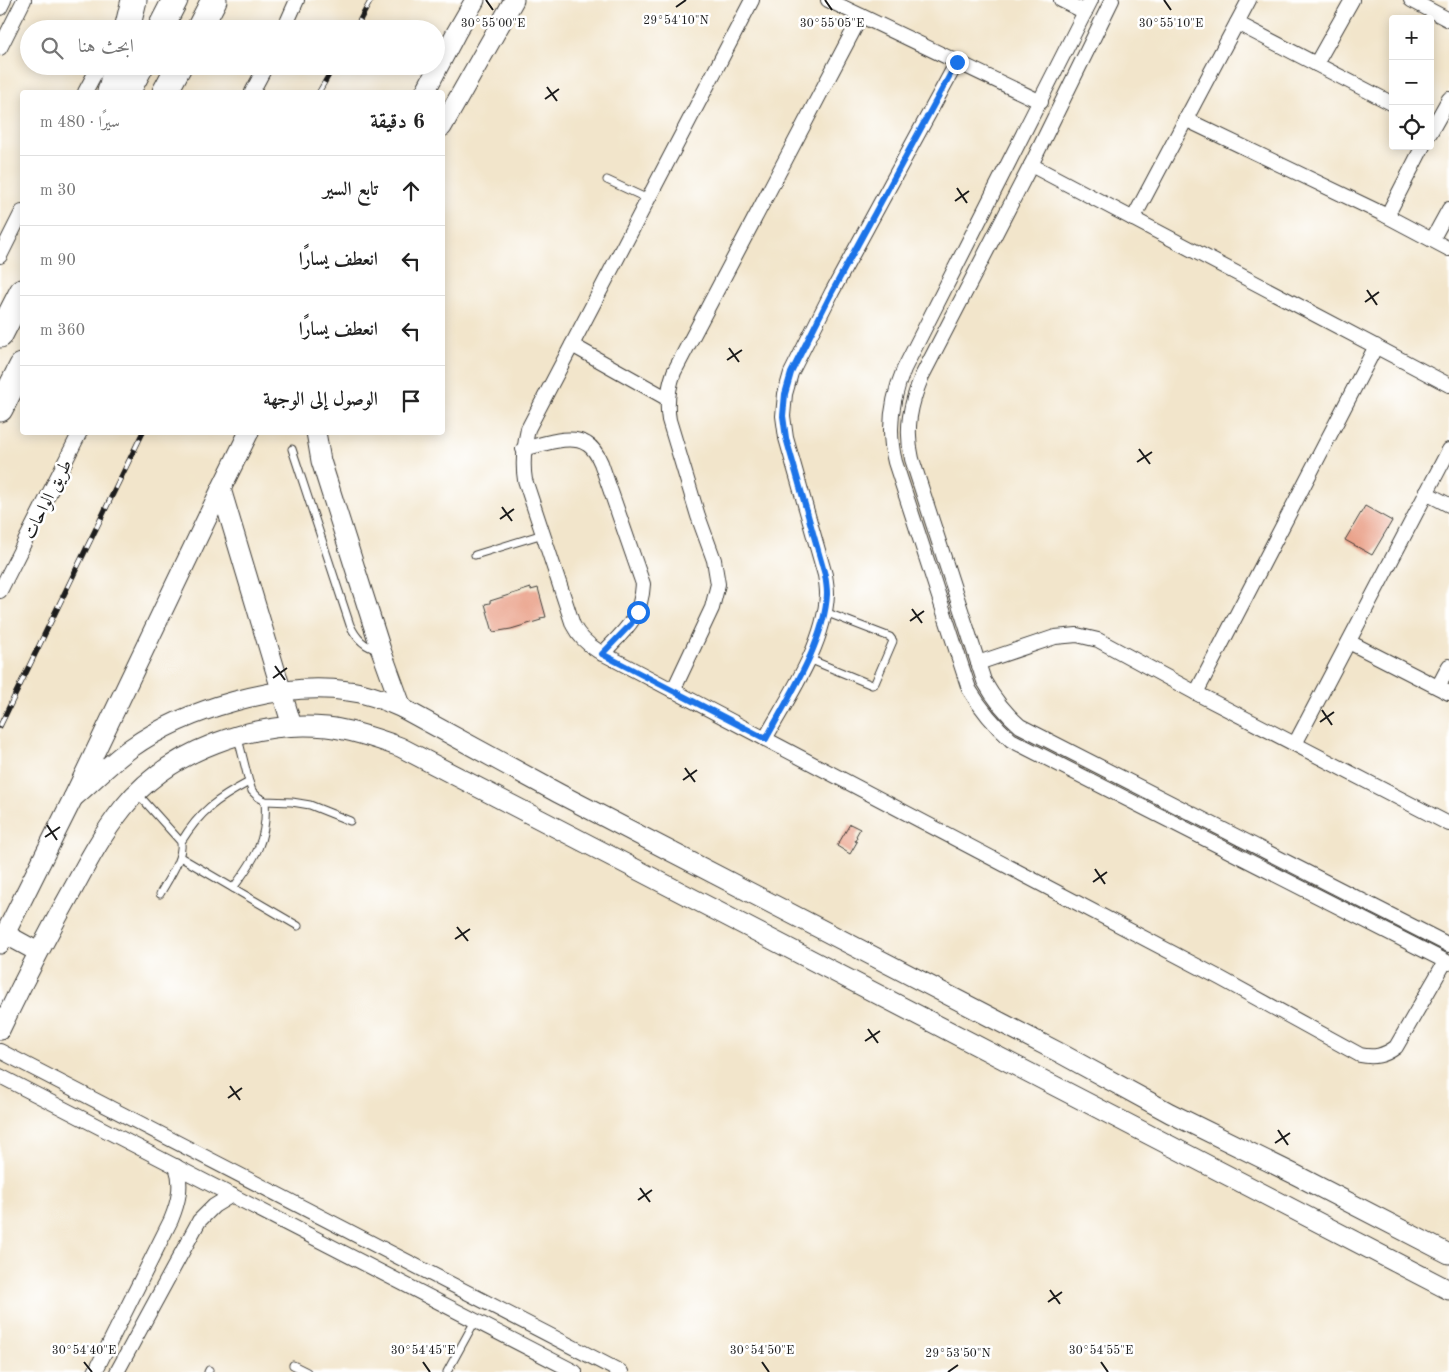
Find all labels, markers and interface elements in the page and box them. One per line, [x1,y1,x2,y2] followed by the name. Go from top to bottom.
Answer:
[643,14,709,27] text: 29°54'10"N
[1389,15,1434,150] map controls
[1389,15,1434,60] button: +
[461,17,525,30] text: 30°55'00"E
[800,17,864,30] text: 30°55'05"E
[1139,17,1203,30] text: 30°55'10"E
[20,20,445,75] search box
[38,34,66,62] icon: search
[78,38,134,57] text: ابحث هنا
[946,51,969,74] route end
[1389,60,1434,105] button: −
[1389,105,1434,150] button: locate
[370,112,425,133] text: 6 دقيقة
[40,115,120,131] text: سيرًا · 480 m
[397,177,425,205] icon: ahead
[323,181,378,200] text: تابع السير
[40,183,76,199] text: 30 m
[397,247,425,275] icon: left
[299,251,378,270] text: انعطف يسارًا
[40,253,76,269] text: 90 m
[397,317,425,345] icon: left
[299,321,378,340] text: انعطف يسارًا
[40,323,85,339] text: 360 m
[397,387,425,415] icon: arrive
[263,391,378,410] text: الوصول إلى الوجهة
[20,457,77,543] street label: طريق الواحات
[627,601,650,624] route start
[52,1344,116,1357] text: 30°54'40"E
[391,1344,455,1357] text: 30°54'45"E
[730,1344,794,1357] text: 30°54'50"E
[1069,1344,1133,1357] text: 30°54'55"E
[925,1347,991,1360] text: 29°53'50"N

